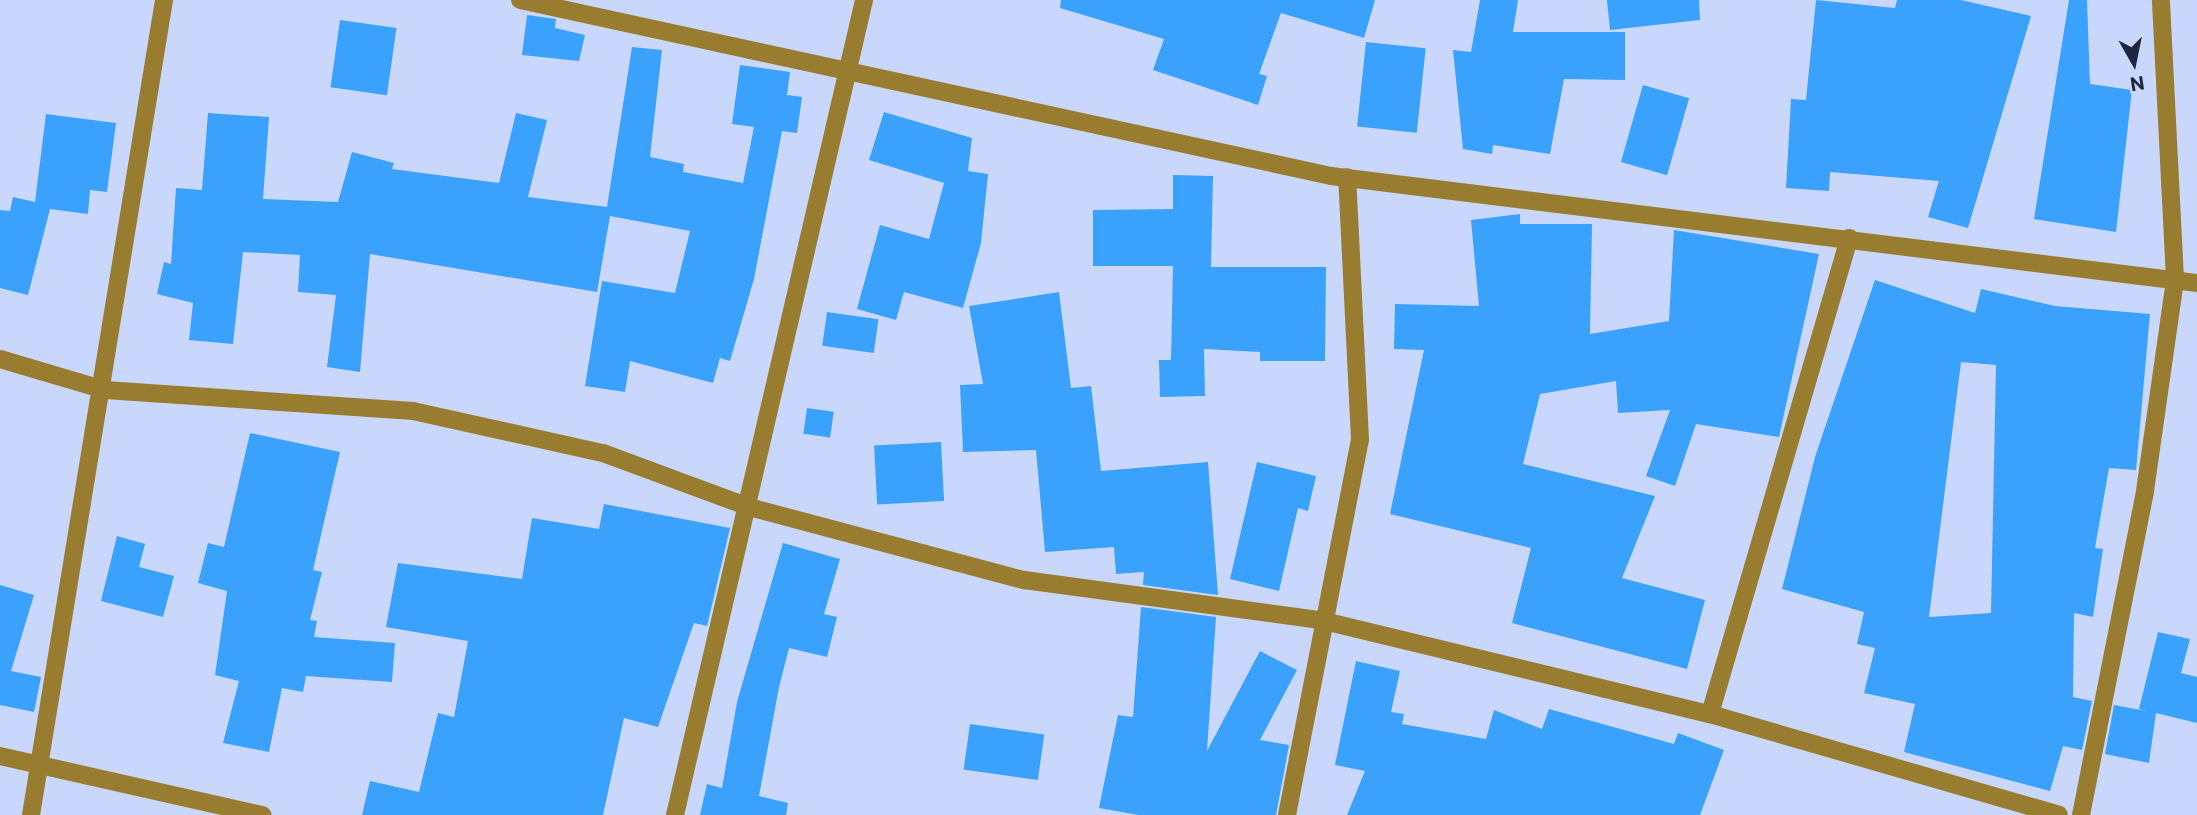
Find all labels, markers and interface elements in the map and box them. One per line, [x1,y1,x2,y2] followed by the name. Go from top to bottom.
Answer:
[2099,28,2169,98] north arrow
[2129,72,2146,97] text: N

